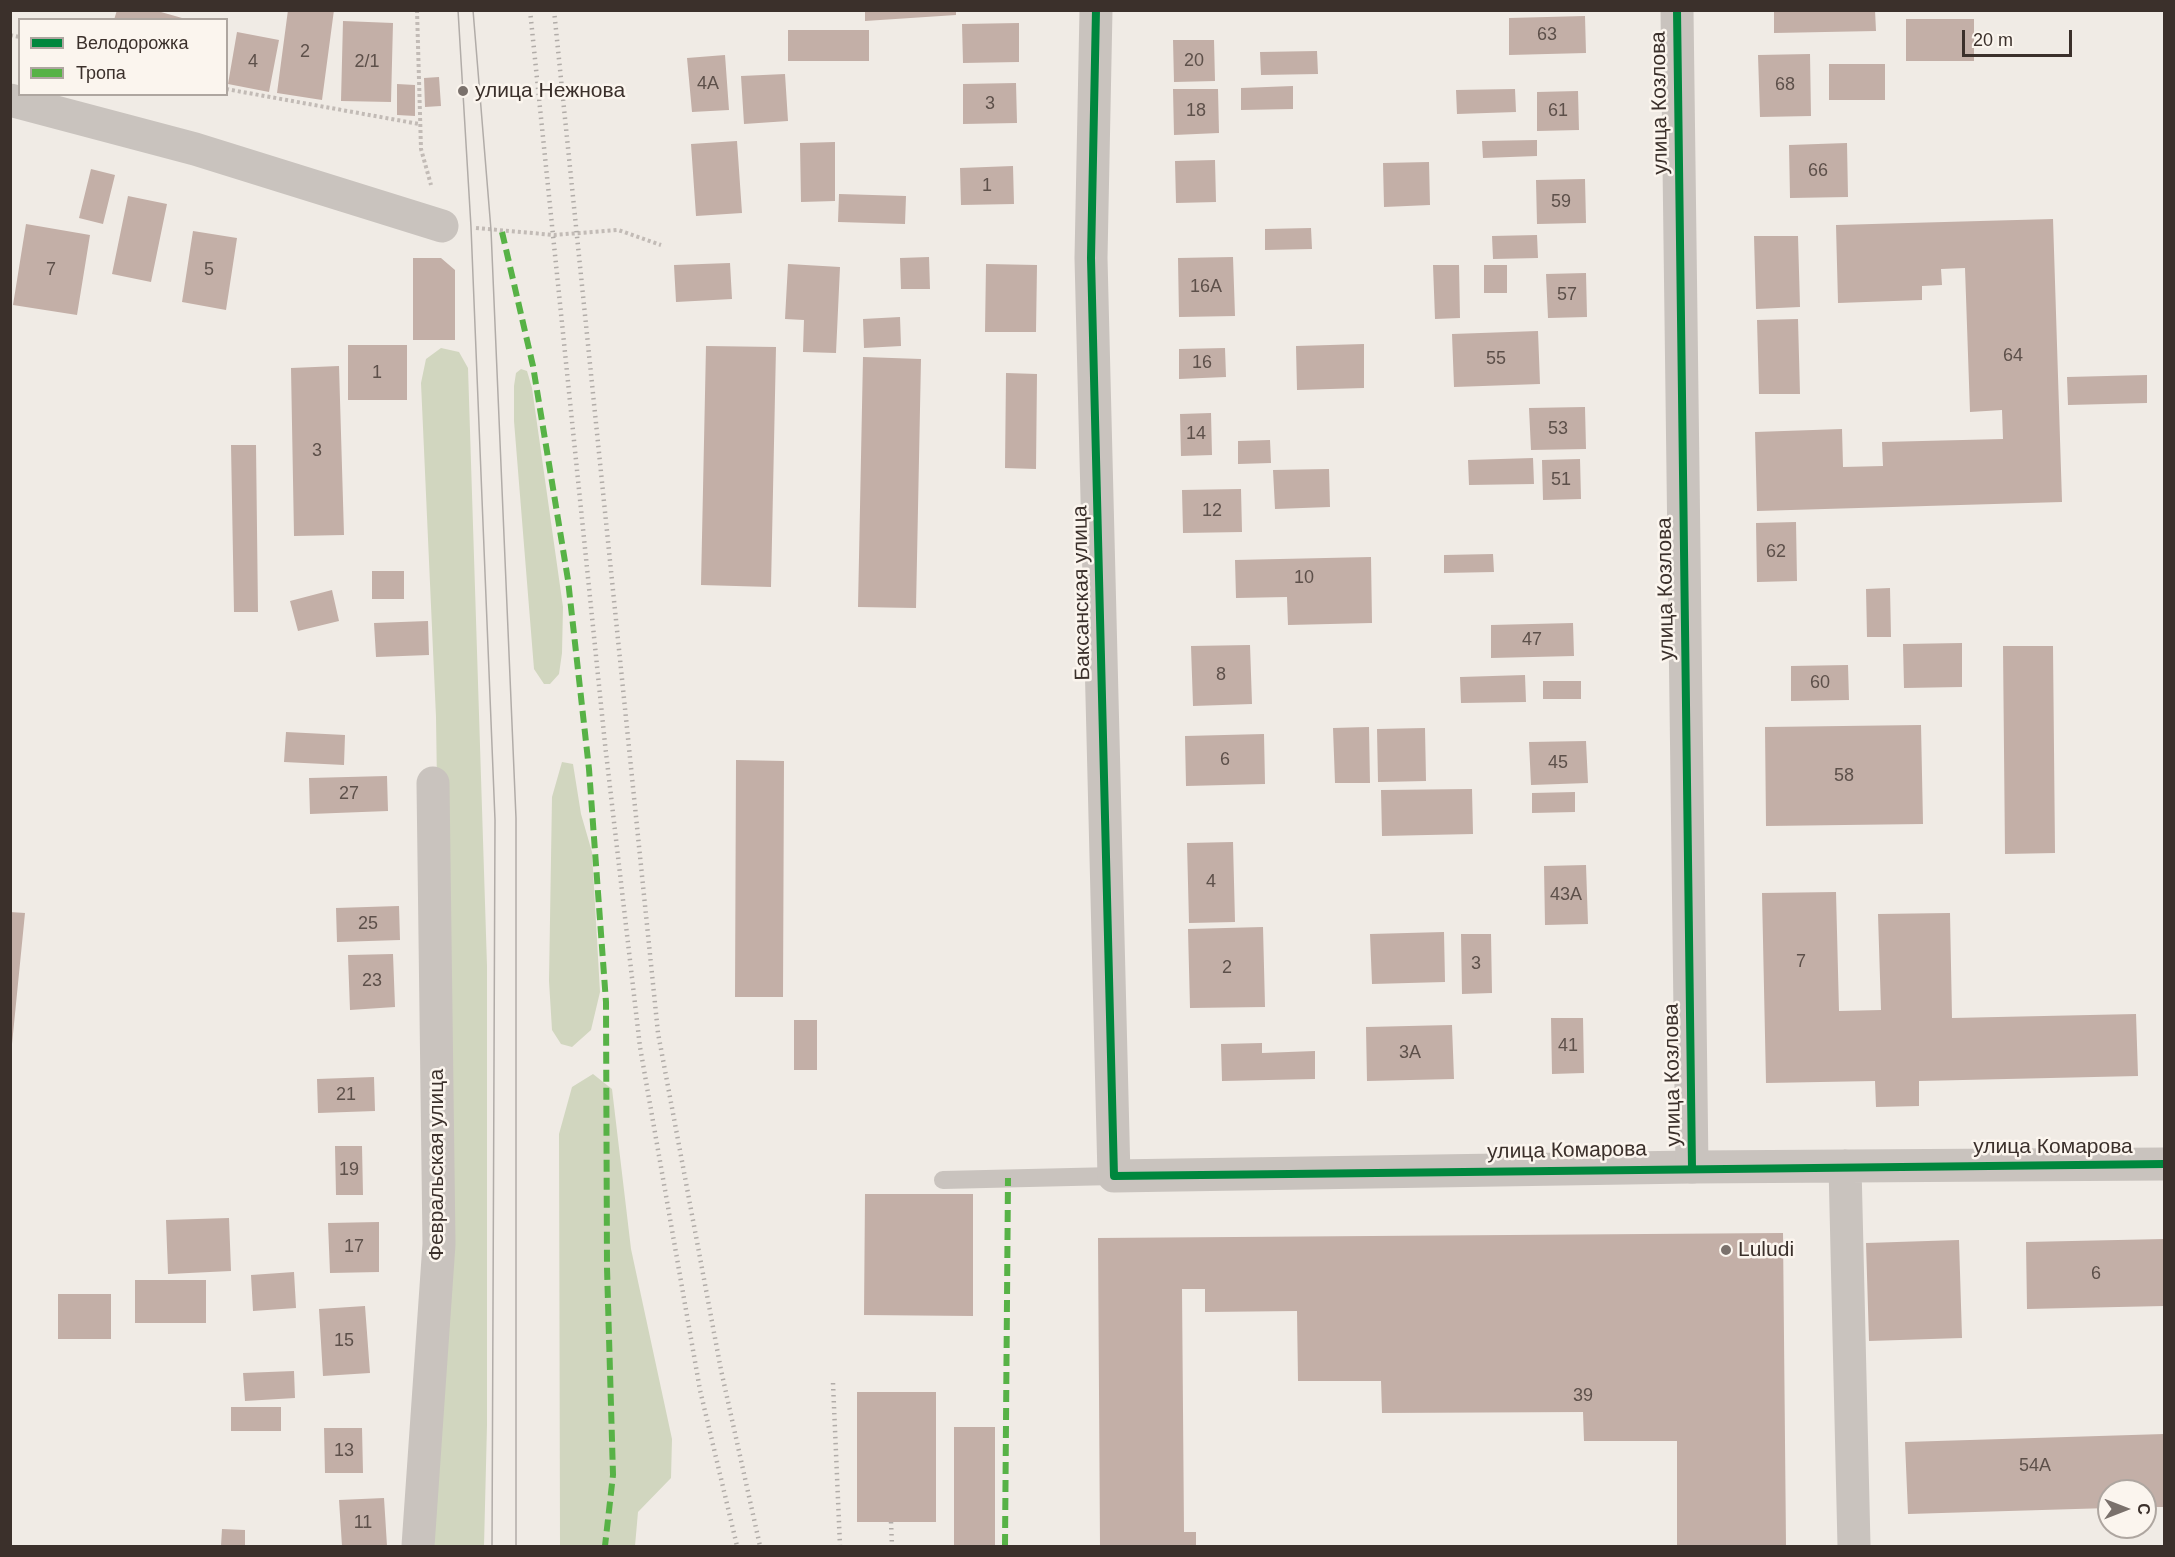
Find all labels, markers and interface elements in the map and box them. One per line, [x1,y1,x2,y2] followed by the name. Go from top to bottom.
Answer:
[18,18,228,96] legend
[1965,18,2074,56] scale bar
[1537,24,1557,46] house number: 63
[1973,30,2013,50] text: 20 m
[1646,31,1674,175] street label: улица Козлова
[76,33,188,53] text: Велодорожка
[300,41,310,63] house number: 2
[1184,50,1204,72] house number: 20
[248,51,258,73] house number: 4
[354,51,380,73] house number: 2/1
[76,63,126,83] text: Тропа
[697,73,719,95] house number: 4А
[1775,74,1795,96] house number: 68
[475,78,625,104] place label: улица Нежнова
[456,84,470,98] marker: улица Нежнова
[985,93,995,115] house number: 3
[1186,100,1206,122] house number: 18
[1548,100,1568,122] house number: 61
[1808,160,1828,182] house number: 66
[982,175,992,197] house number: 1
[1551,191,1571,213] house number: 59
[46,259,56,281] house number: 7
[204,259,214,281] house number: 5
[1190,276,1222,298] house number: 16А
[1557,284,1577,306] house number: 57
[2003,345,2023,367] house number: 64
[1486,348,1506,370] house number: 55
[1192,352,1212,374] house number: 16
[372,362,382,384] house number: 1
[1548,418,1568,440] house number: 53
[1186,423,1206,445] house number: 14
[312,440,322,462] house number: 3
[1551,469,1571,491] house number: 51
[1202,500,1222,522] house number: 12
[1068,505,1096,681] street label: Баксанская улица
[1652,517,1680,661] street label: улица Козлова
[1766,541,1786,563] house number: 62
[1294,567,1314,589] house number: 10
[1522,629,1542,651] house number: 47
[1216,664,1226,686] house number: 8
[1810,672,1830,694] house number: 60
[1220,749,1230,771] house number: 6
[1548,752,1568,774] house number: 45
[1834,765,1854,787] house number: 58
[339,783,359,805] house number: 27
[1206,871,1216,893] house number: 4
[1550,884,1582,906] house number: 43А
[358,913,378,935] house number: 25
[1796,951,1806,973] house number: 7
[1471,953,1481,975] house number: 3
[1222,957,1232,979] house number: 2
[362,970,382,992] house number: 23
[1659,1003,1687,1147] street label: улица Козлова
[1558,1035,1578,1057] house number: 41
[1399,1042,1421,1064] house number: 3А
[424,1069,450,1261] street label: Февральская улица
[336,1084,356,1106] house number: 21
[1973,1134,2133,1160] street label: улица Комарова
[1487,1137,1647,1165] street label: улица Комарова
[339,1159,359,1181] house number: 19
[344,1236,364,1258] house number: 17
[1738,1237,1794,1263] place label: Luludi
[1719,1243,1733,1257] marker: Luludi
[2091,1263,2101,1285] house number: 6
[334,1330,354,1352] house number: 15
[1573,1385,1593,1407] house number: 39
[334,1440,354,1462] house number: 13
[2019,1455,2051,1477] house number: 54А
[2097,1479,2157,1539] north arrow
[2135,1503,2152,1515] text: С
[354,1512,372,1534] house number: 11

